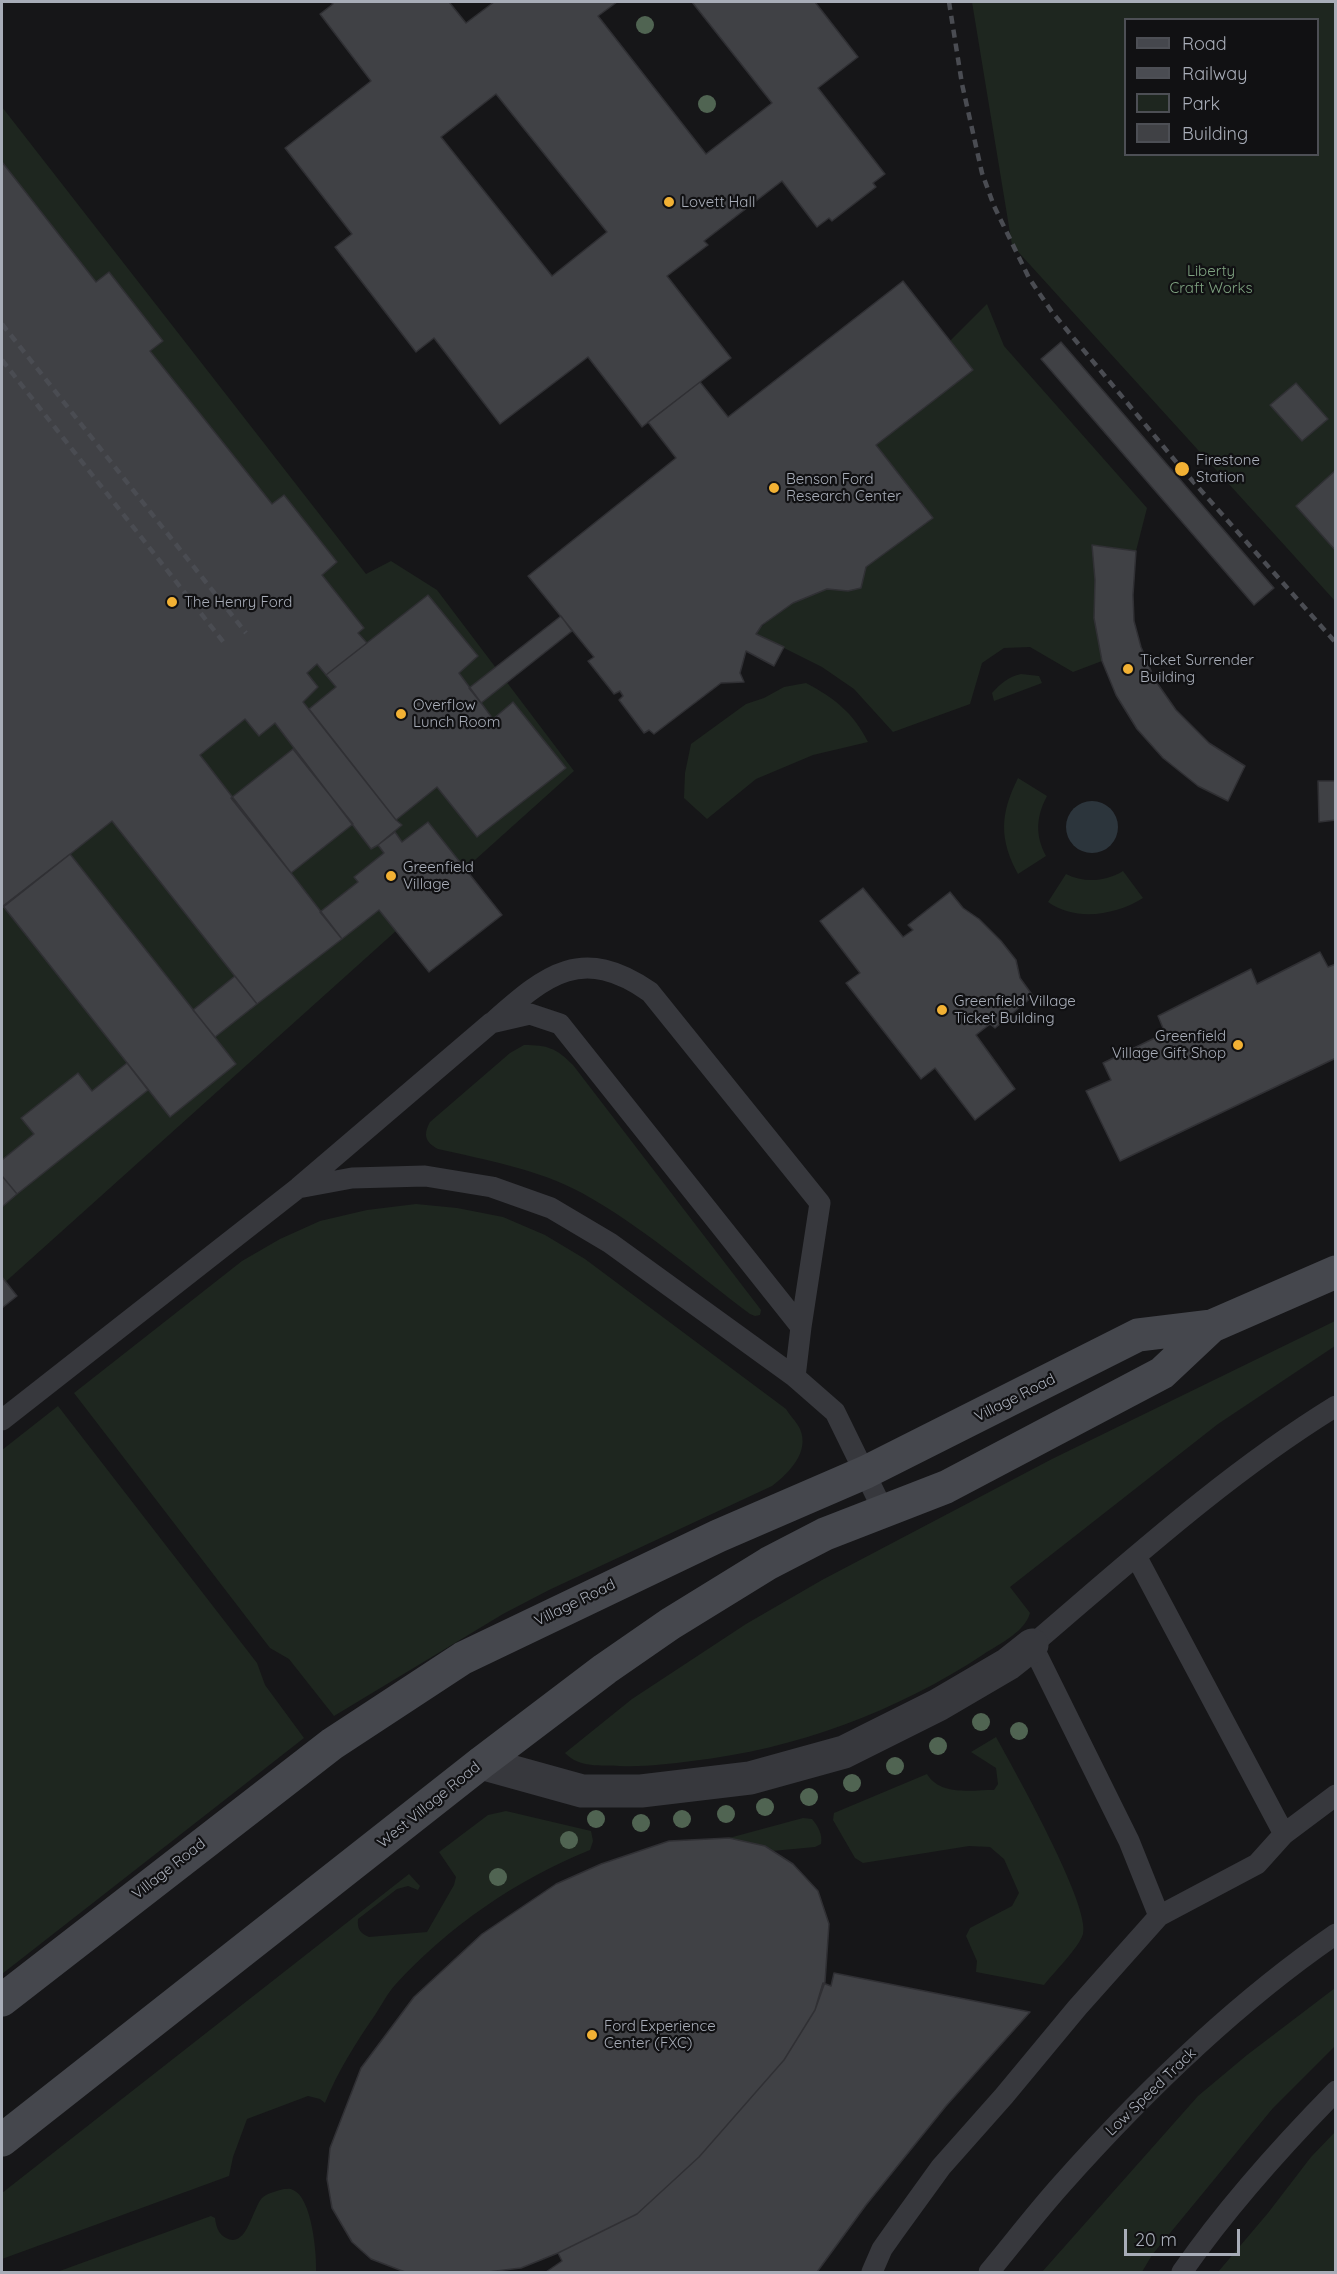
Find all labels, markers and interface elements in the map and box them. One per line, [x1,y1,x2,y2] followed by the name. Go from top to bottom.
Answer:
[1124,18,1319,156] legend
[1182,32,1227,55] text: Road
[1182,62,1248,85] text: Railway
[1182,92,1220,115] text: Park
[1182,122,1248,145] text: Building
[681,193,755,211] place label: Lovett Hall
[662,195,676,209] marker: Lovett Hall
[1169,262,1253,297] park label: Liberty Craft Works
[1196,451,1260,486] place label: Firestone Station
[1173,460,1191,478] marker: Firestone Station
[786,470,901,505] place label: Benson Ford Research Center
[767,481,781,495] marker: Benson Ford Research Center
[184,593,292,611] place label: The Henry Ford
[165,595,179,609] marker: The Henry Ford
[1140,651,1254,686] place label: Ticket Surrender Building
[1121,662,1135,676] marker: Ticket Surrender Building
[413,696,500,731] place label: Overflow Lunch Room
[394,707,408,721] marker: Overflow Lunch Room
[403,858,474,893] place label: Greenfield Village
[384,869,398,883] marker: Greenfield Village
[954,992,1076,1027] place label: Greenfield Village Ticket Building
[935,1003,949,1017] marker: Greenfield Village Ticket Building
[1112,1027,1226,1062] place label: Greenfield Village Gift Shop
[1231,1038,1245,1052] marker: Greenfield Village Gift Shop
[972,1370,1058,1426] street label: Village Road
[531,1576,619,1630] street label: Village Road
[374,1758,484,1852] street label: West Village Road
[129,1835,209,1903] street label: Village Road
[604,2017,716,2052] place label: Ford Experience Center (FXC)
[585,2028,599,2042] marker: Ford Experience Center (FXC)
[1102,2044,1200,2140] street label: Low Speed Track
[1127,2217,1242,2255] scale bar
[1135,2228,1177,2251] text: 20 m

